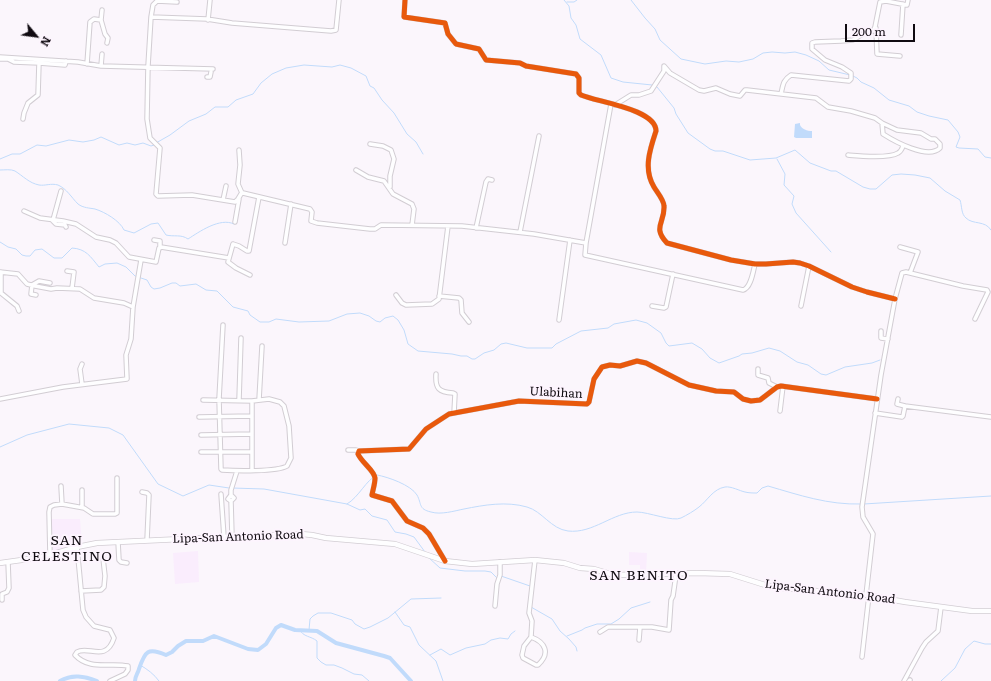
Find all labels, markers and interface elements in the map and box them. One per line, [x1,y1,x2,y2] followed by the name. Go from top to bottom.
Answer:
[16,16,56,56] north arrow
[847,16,917,42] scale bar
[852,22,886,40] text: 200 m
[37,34,56,50] text: N
[529,384,583,402] street label: Ulabihan
[172,528,304,546] street label: Lipa-San Antonio Road
[21,533,113,566] district label: SAN CELESTINO
[589,568,689,584] district label: SAN BENITO
[764,577,896,607] street label: Lipa-San Antonio Road

